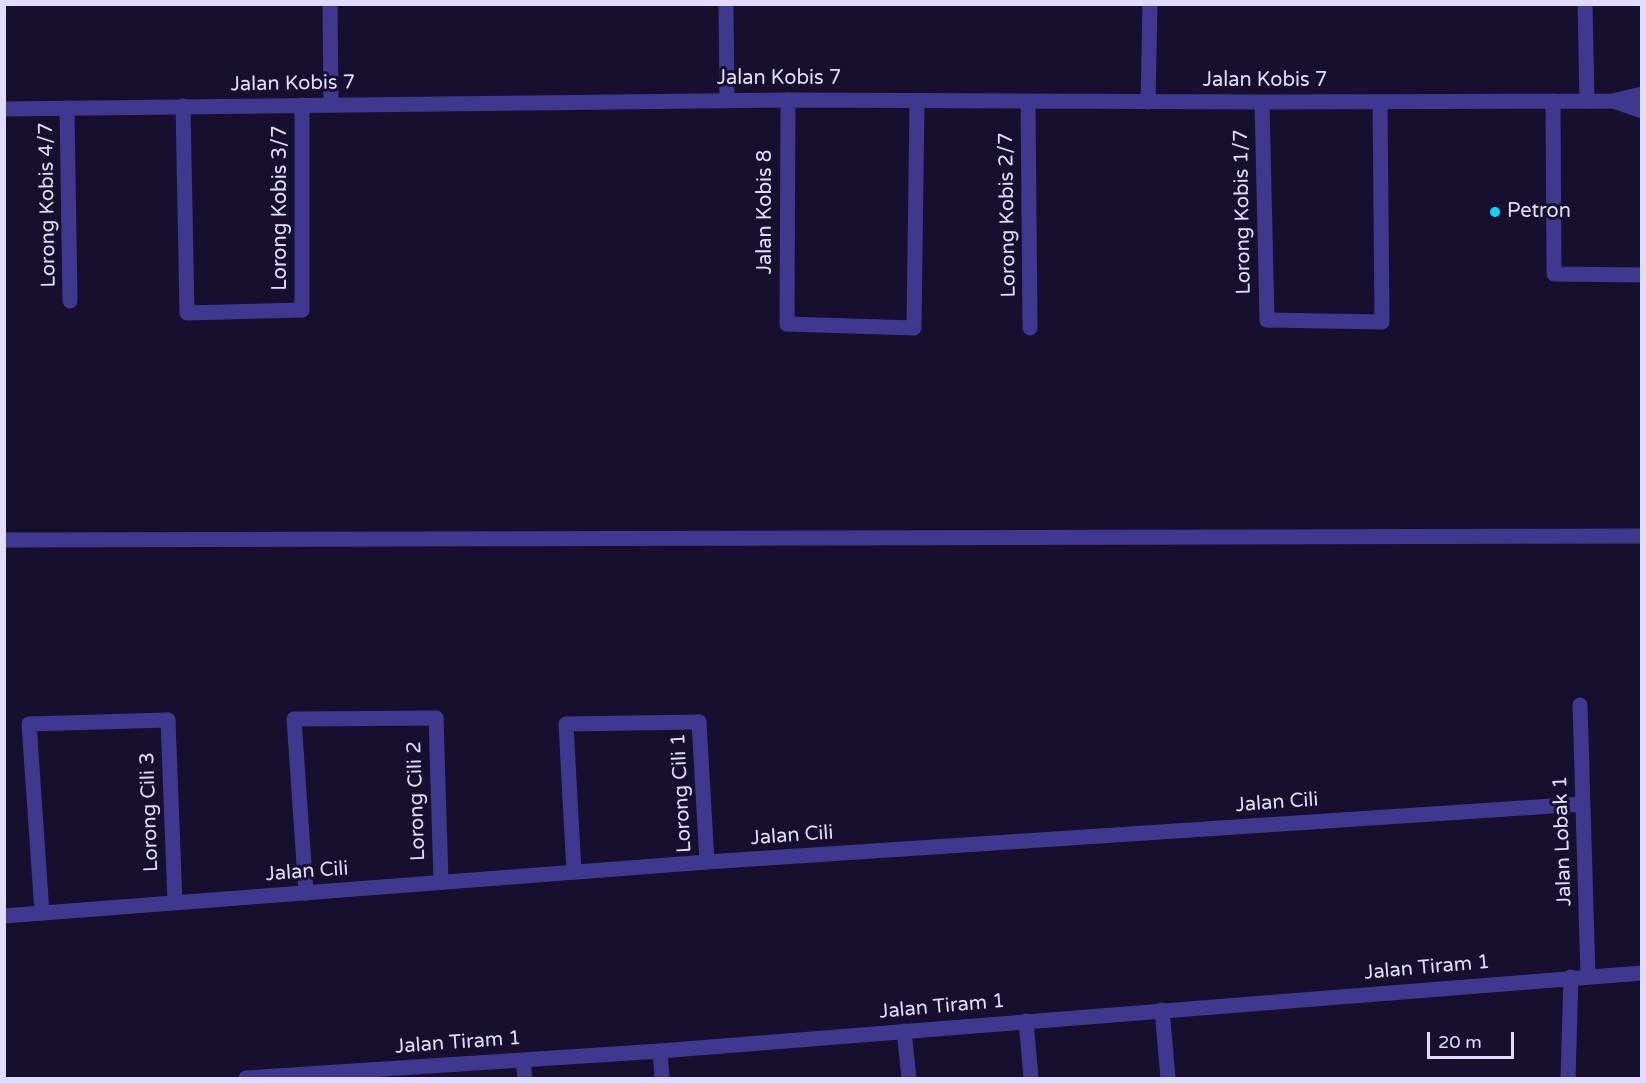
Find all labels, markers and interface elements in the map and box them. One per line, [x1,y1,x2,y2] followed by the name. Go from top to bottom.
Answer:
[717,67,841,91] street label: Jalan Kobis 7
[1203,69,1327,93] street label: Jalan Kobis 7
[230,71,356,97] street label: Jalan Kobis 7
[35,122,61,288] street label: Lorong Kobis 4/7
[269,125,293,291] street label: Lorong Kobis 3/7
[1230,129,1256,295] street label: Lorong Kobis 1/7
[995,132,1021,298] street label: Lorong Kobis 2/7
[754,150,778,274] street label: Jalan Kobis 8
[1507,200,1571,224] place label: Petron
[1488,205,1502,219] marker: Petron
[667,733,697,853] street label: Lorong Cili 1
[403,741,431,861] street label: Lorong Cili 2
[136,752,164,872] street label: Lorong Cili 3
[1549,775,1577,907] street label: Jalan Lobak 1
[1235,788,1319,818] street label: Jalan Cili
[750,821,834,851] street label: Jalan Cili
[265,857,349,887] street label: Jalan Cili
[1363,951,1491,985] street label: Jalan Tiram 1
[878,990,1006,1024] street label: Jalan Tiram 1
[1430,1020,1517,1058] scale bar
[394,1027,522,1059] street label: Jalan Tiram 1
[1438,1031,1482,1053] text: 20 m

